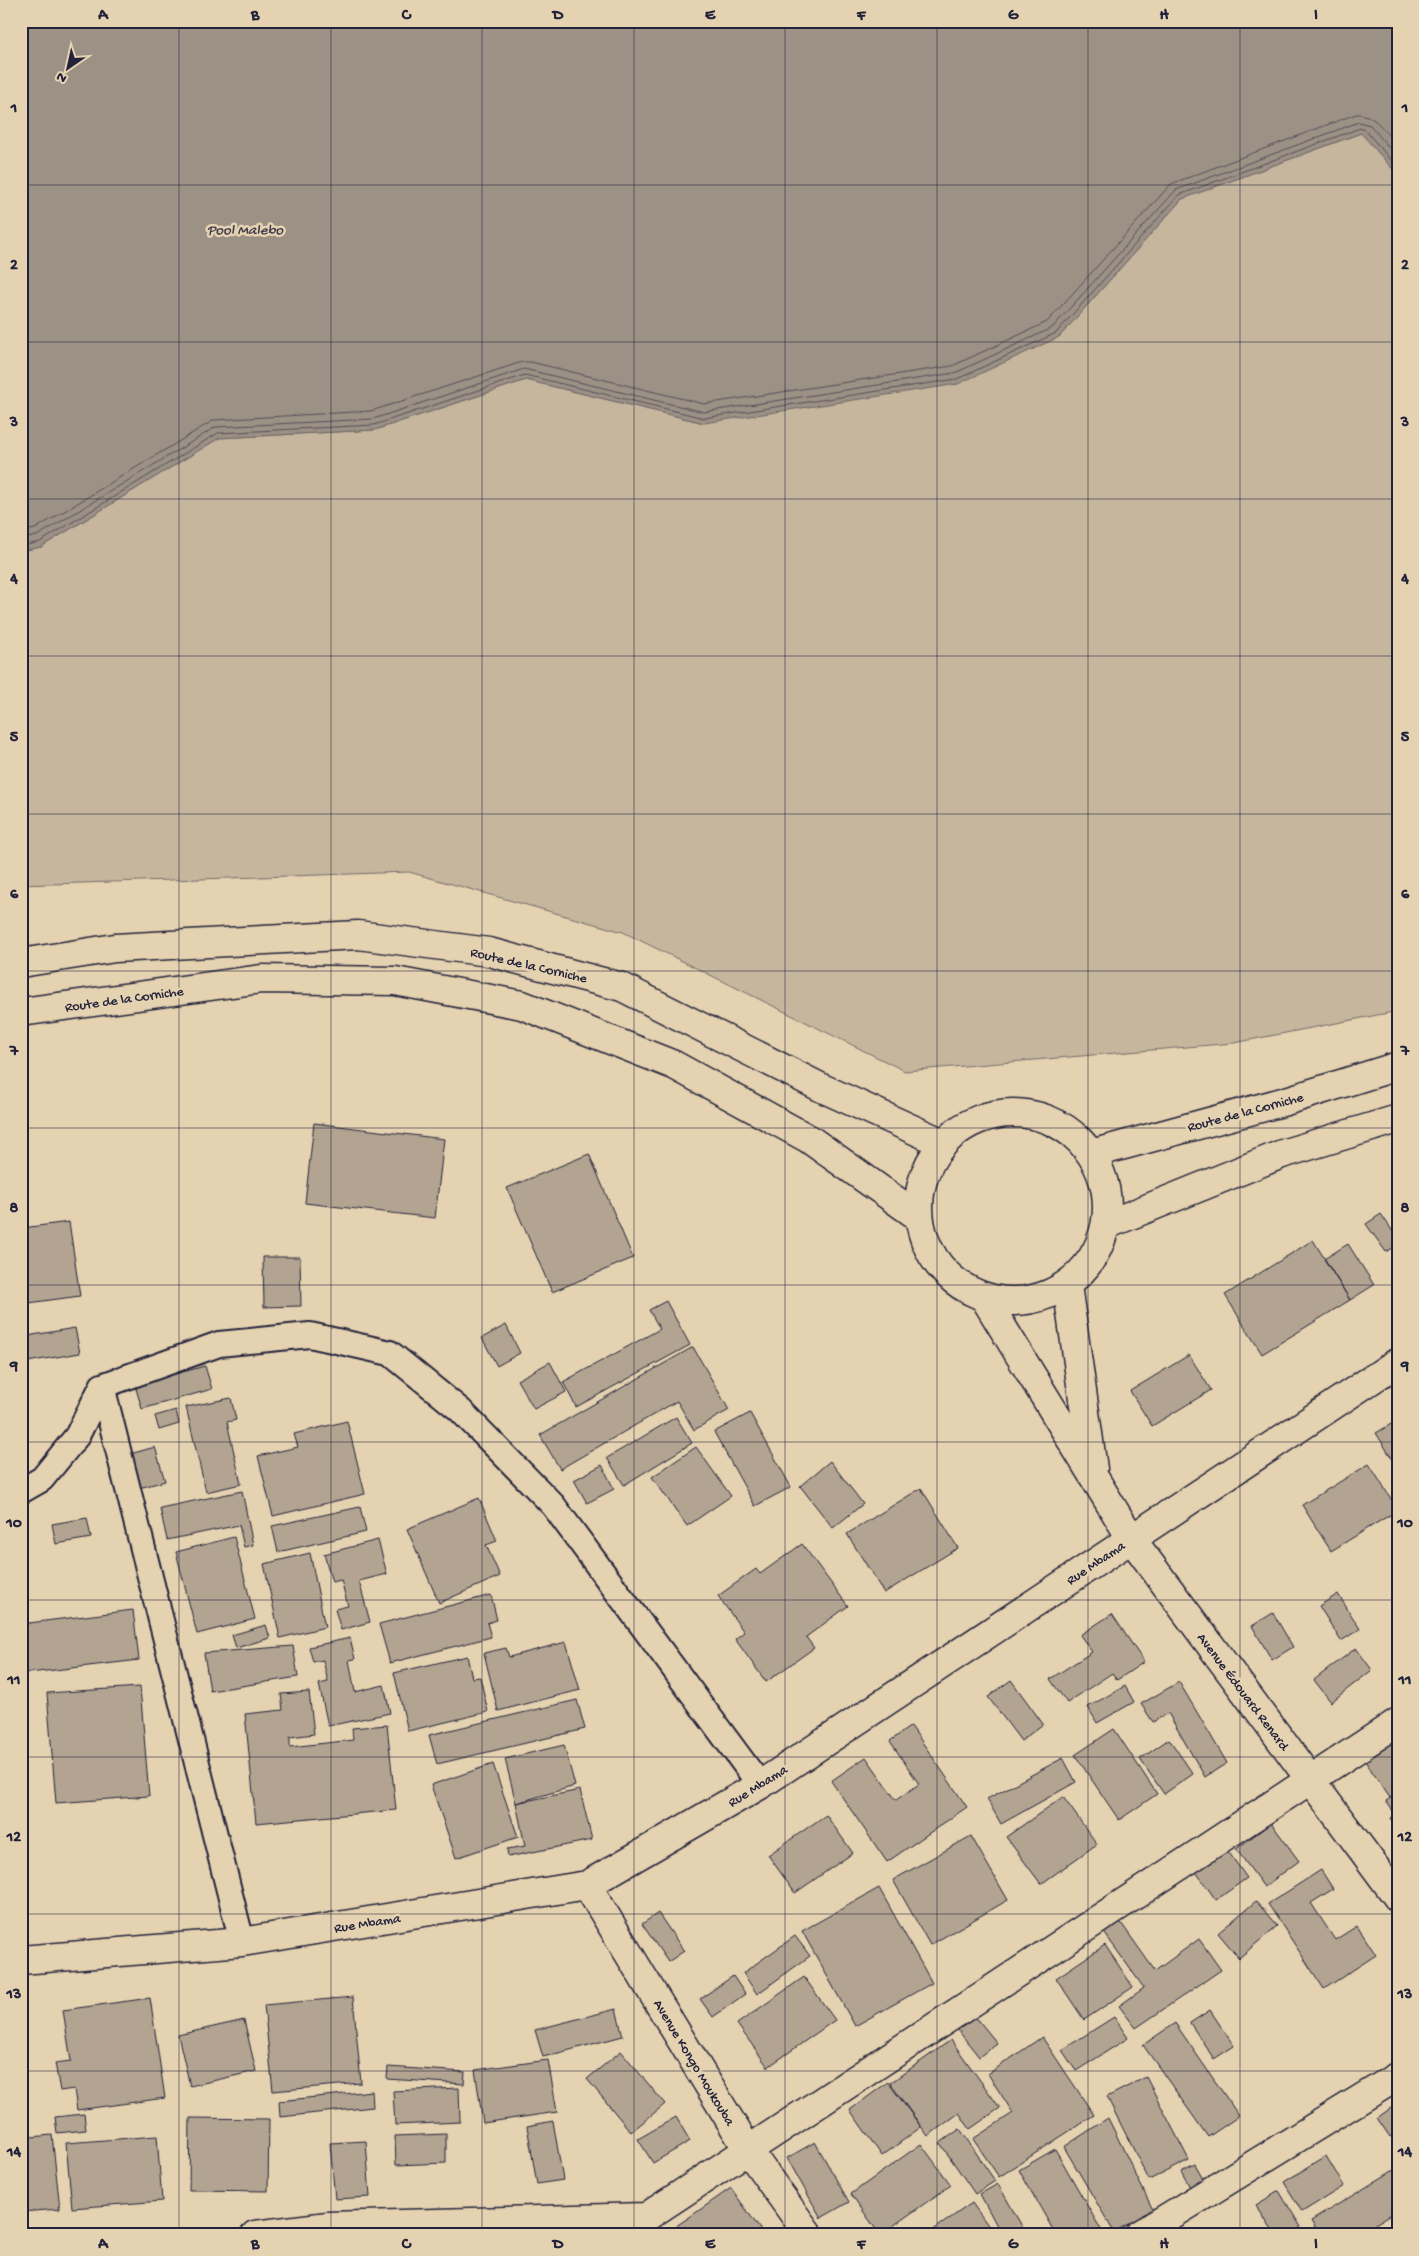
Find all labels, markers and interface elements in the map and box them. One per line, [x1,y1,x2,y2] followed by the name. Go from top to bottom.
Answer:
[97,7,109,26] text: A
[250,7,260,26] text: B
[401,7,412,26] text: C
[551,7,564,26] text: D
[705,7,716,26] text: E
[856,7,867,26] text: F
[1008,7,1019,26] text: G
[1159,7,1169,26] text: H
[1314,7,1318,26] text: I
[42,42,92,92] north arrow
[54,67,71,86] text: N
[10,100,17,119] text: 1
[1401,100,1408,119] text: 1
[207,222,284,240] water label: Pool Malebo
[10,257,18,276] text: 2
[1401,257,1409,276] text: 2
[9,414,18,433] text: 3
[1400,414,1409,433] text: 3
[9,571,18,590] text: 4
[1400,571,1409,590] text: 4
[10,729,19,748] text: 5
[1401,729,1410,748] text: 5
[10,886,19,905] text: 6
[1401,886,1410,905] text: 6
[468,945,589,988] street label: Route de la Corniche
[64,984,185,1017] street label: Route de la Corniche
[9,1043,19,1062] text: 7
[1400,1043,1410,1062] text: 7
[1186,1090,1306,1137] street label: Route de la Corniche
[10,1200,19,1219] text: 8
[1401,1200,1410,1219] text: 8
[9,1358,18,1377] text: 9
[1400,1358,1409,1377] text: 9
[5,1515,22,1534] text: 10
[1396,1515,1413,1534] text: 10
[1064,1538,1130,1590] street label: Rue Mbama
[1192,1630,1293,1756] street label: Avenue Édouard Renard
[7,1672,20,1691] text: 11
[1398,1672,1411,1691] text: 11
[725,1762,792,1812] street label: Rue Mbama
[6,1829,21,1848] text: 12
[1397,1829,1412,1848] text: 12
[333,1911,403,1938] street label: Rue Mbama
[6,1986,21,2005] text: 13
[1397,1986,1412,2005] text: 13
[648,1997,738,2131] street label: Avenue Kongo Moukouba
[6,2144,21,2163] text: 14
[1397,2144,1412,2163] text: 14
[97,2236,109,2255] text: A
[250,2236,260,2255] text: B
[401,2236,412,2255] text: C
[551,2236,564,2255] text: D
[705,2236,716,2255] text: E
[856,2236,867,2255] text: F
[1008,2236,1019,2255] text: G
[1159,2236,1169,2255] text: H
[1314,2236,1318,2255] text: I

